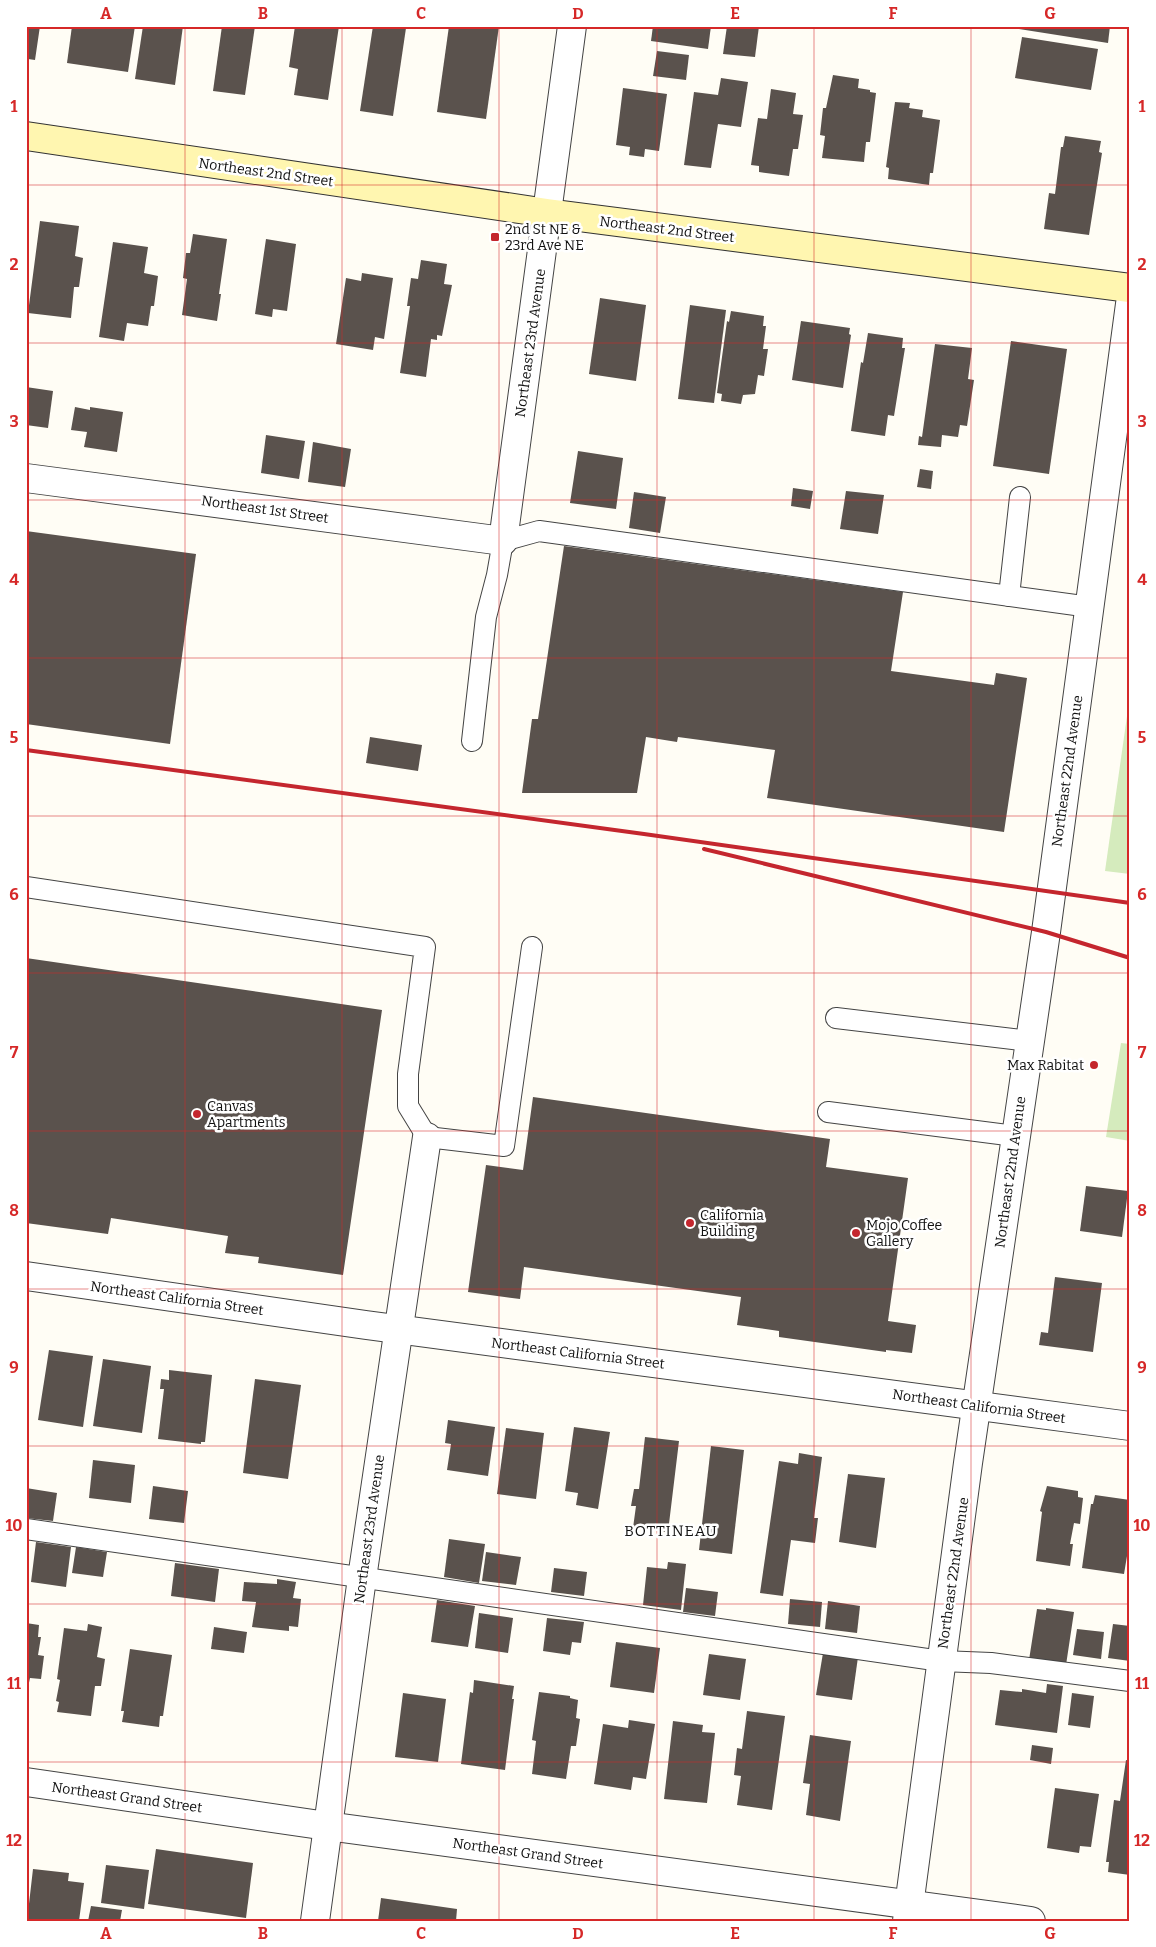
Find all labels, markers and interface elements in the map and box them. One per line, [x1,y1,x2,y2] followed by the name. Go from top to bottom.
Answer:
[100,4,112,23] text: A
[258,4,268,23] text: B
[416,4,426,23] text: C
[572,4,584,23] text: D
[730,4,740,23] text: E
[889,4,898,23] text: F
[1044,4,1056,23] text: G
[11,97,18,116] text: 1
[1139,97,1146,116] text: 1
[198,155,334,190] street label: Northeast 2nd Street
[599,213,735,246] street label: Northeast 2nd Street
[505,221,584,254] place label: 2nd St NE & 23rd Ave NE
[489,231,501,243] marker: 2nd St NE & 23rd Ave NE
[9,255,19,274] text: 2
[1137,255,1147,274] text: 2
[512,268,549,419] street label: Northeast 23rd Avenue
[9,412,19,431] text: 3
[1137,412,1147,431] text: 3
[200,492,330,527] street label: Northeast 1st Street
[9,570,19,589] text: 4
[1137,570,1147,589] text: 4
[1048,694,1087,848] street label: Northeast 22nd Avenue
[10,728,19,747] text: 5
[1138,728,1147,747] text: 5
[9,885,19,904] text: 6
[1137,885,1147,904] text: 6
[10,1043,19,1062] text: 7
[1138,1043,1147,1062] text: 7
[1007,1057,1084,1074] place label: Max Rabitat
[1088,1059,1100,1071] marker: Max Rabitat
[991,1095,1030,1249] street label: Northeast 22nd Avenue
[207,1098,285,1131] place label: Canvas Apartments
[191,1108,203,1120] marker: Canvas Apartments
[9,1201,19,1220] text: 8
[1137,1201,1147,1220] text: 8
[700,1207,764,1240] place label: California Building
[684,1217,696,1229] marker: California Building
[866,1217,942,1250] place label: Mojo Coffee Gallery
[850,1227,862,1239] marker: Mojo Coffee Gallery
[89,1278,265,1319] street label: Northeast California Street
[490,1334,666,1373] street label: Northeast California Street
[9,1358,19,1377] text: 9
[1137,1358,1147,1377] text: 9
[891,1386,1067,1427] street label: Northeast California Street
[351,1454,388,1605] street label: Northeast 23rd Avenue
[934,1496,973,1650] street label: Northeast 22nd Avenue
[5,1516,23,1535] text: 10
[1133,1516,1151,1535] text: 10
[624,1522,718,1540] district label: BOTTINEAU
[7,1674,21,1693] text: 11
[1135,1674,1149,1693] text: 11
[51,1779,203,1816] street label: Northeast Grand Street
[6,1831,22,1850] text: 12
[1134,1831,1150,1850] text: 12
[452,1835,604,1872] street label: Northeast Grand Street
[100,1924,112,1943] text: A
[258,1924,268,1943] text: B
[416,1924,426,1943] text: C
[572,1924,584,1943] text: D
[730,1924,740,1943] text: E
[889,1924,898,1943] text: F
[1044,1924,1056,1943] text: G

